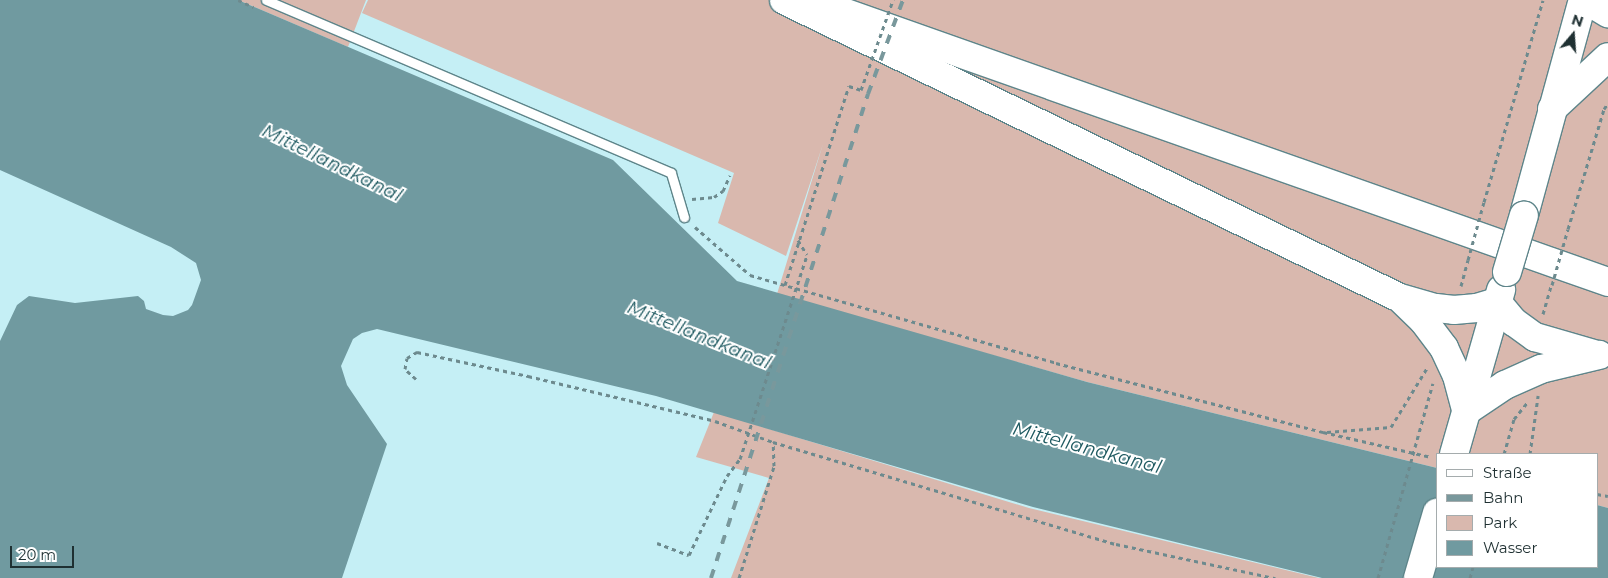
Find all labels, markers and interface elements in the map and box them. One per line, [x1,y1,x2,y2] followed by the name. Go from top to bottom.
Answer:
[1548,10,1598,60] north arrow
[1569,10,1586,31] text: N
[258,119,406,207] water label: Mittellandkanal
[624,296,774,374] water label: Mittellandkanal
[1010,417,1164,479] water label: Mittellandkanal
[1436,453,1598,568] legend
[1483,463,1532,482] text: Straße
[1483,488,1523,507] text: Bahn
[1483,513,1517,532] text: Park
[12,536,76,568] scale bar
[1483,538,1537,557] text: Wasser
[18,545,56,564] text: 20 m

